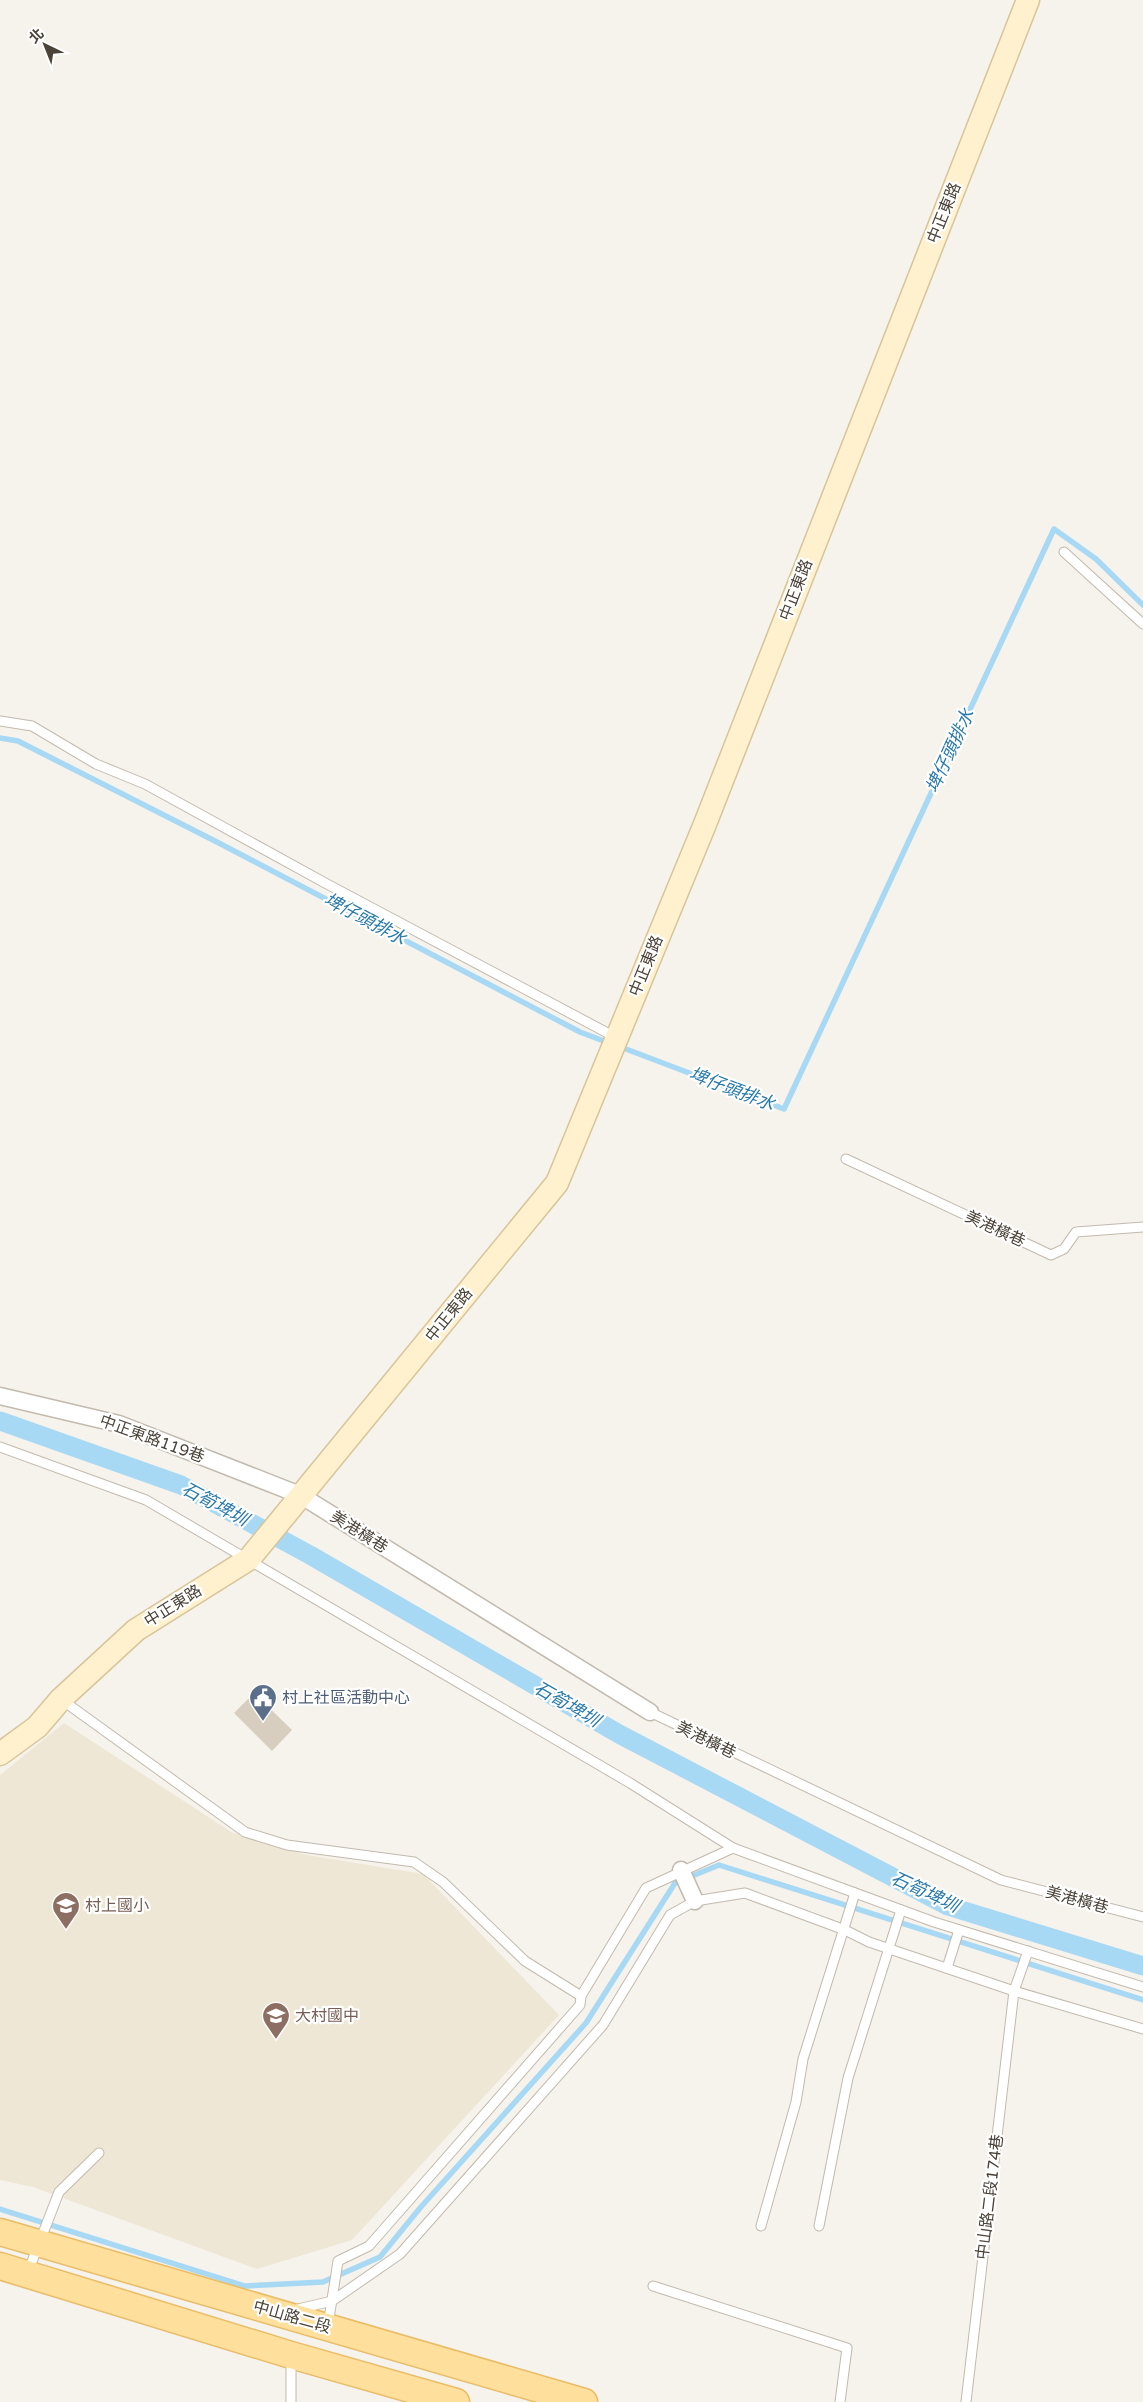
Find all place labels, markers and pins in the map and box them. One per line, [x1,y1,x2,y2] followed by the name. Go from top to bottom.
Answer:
[248,1683,278,1722] public building icon: 村上社區活動中心
[282,1688,410,1708] place label: 村上社區活動中心
[51,1891,81,1930] school or university icon: 村上國小
[85,1896,149,1916] place label: 村上國小
[261,2001,291,2040] school or university icon: 大村國中
[295,2006,359,2026] place label: 大村國中

